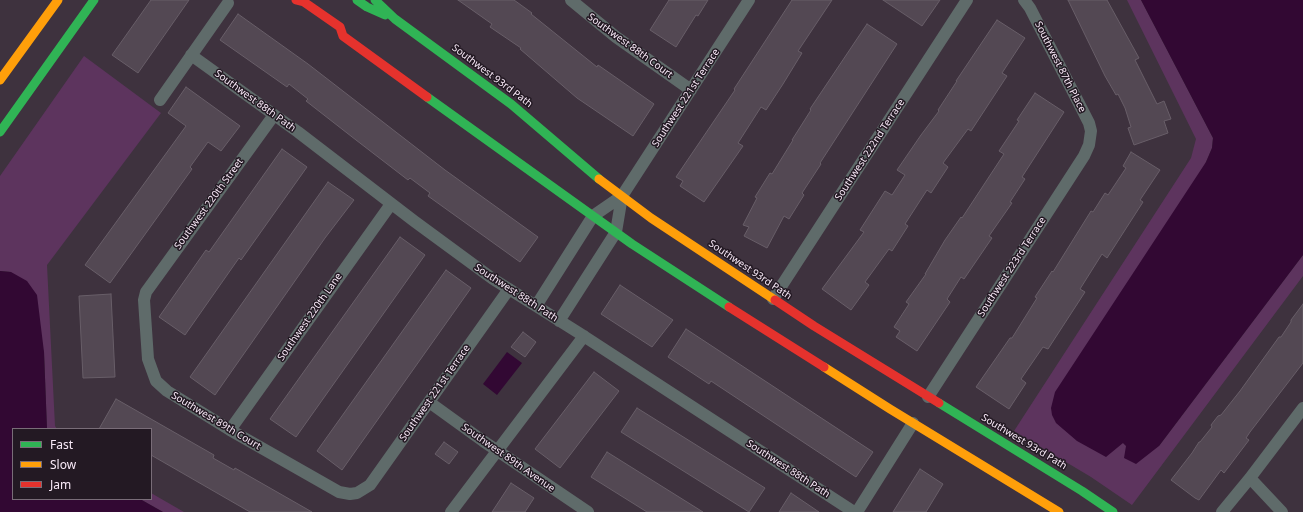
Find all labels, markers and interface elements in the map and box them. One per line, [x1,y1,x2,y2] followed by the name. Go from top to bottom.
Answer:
[585,11,675,81] street label: Southwest 88th Court
[1032,19,1088,115] street label: Southwest 87th Place
[449,42,535,110] street label: Southwest 93rd Path
[650,47,722,149] street label: Southwest 221st Terrace
[212,68,298,134] street label: Southwest 88th Path
[833,97,907,203] street label: Southwest 222nd Terrace
[172,156,246,252] street label: Southwest 220th Street
[975,215,1049,319] street label: Southwest 223rd Terrace
[706,238,794,302] street label: Southwest 93rd Path
[472,261,560,325] street label: Southwest 88th Path
[275,271,345,363] street label: Southwest 220th Lane
[397,343,473,443] street label: Southwest 221st Terrace
[169,390,263,452] street label: Southwest 89th Court
[979,412,1069,472] street label: Southwest 93rd Path
[459,421,557,495] street label: Southwest 89th Avenue
[12,428,152,500] legend
[50,436,73,453] text: Fast
[744,437,832,501] street label: Southwest 88th Path
[50,456,76,473] text: Slow
[50,476,71,493] text: Jam

